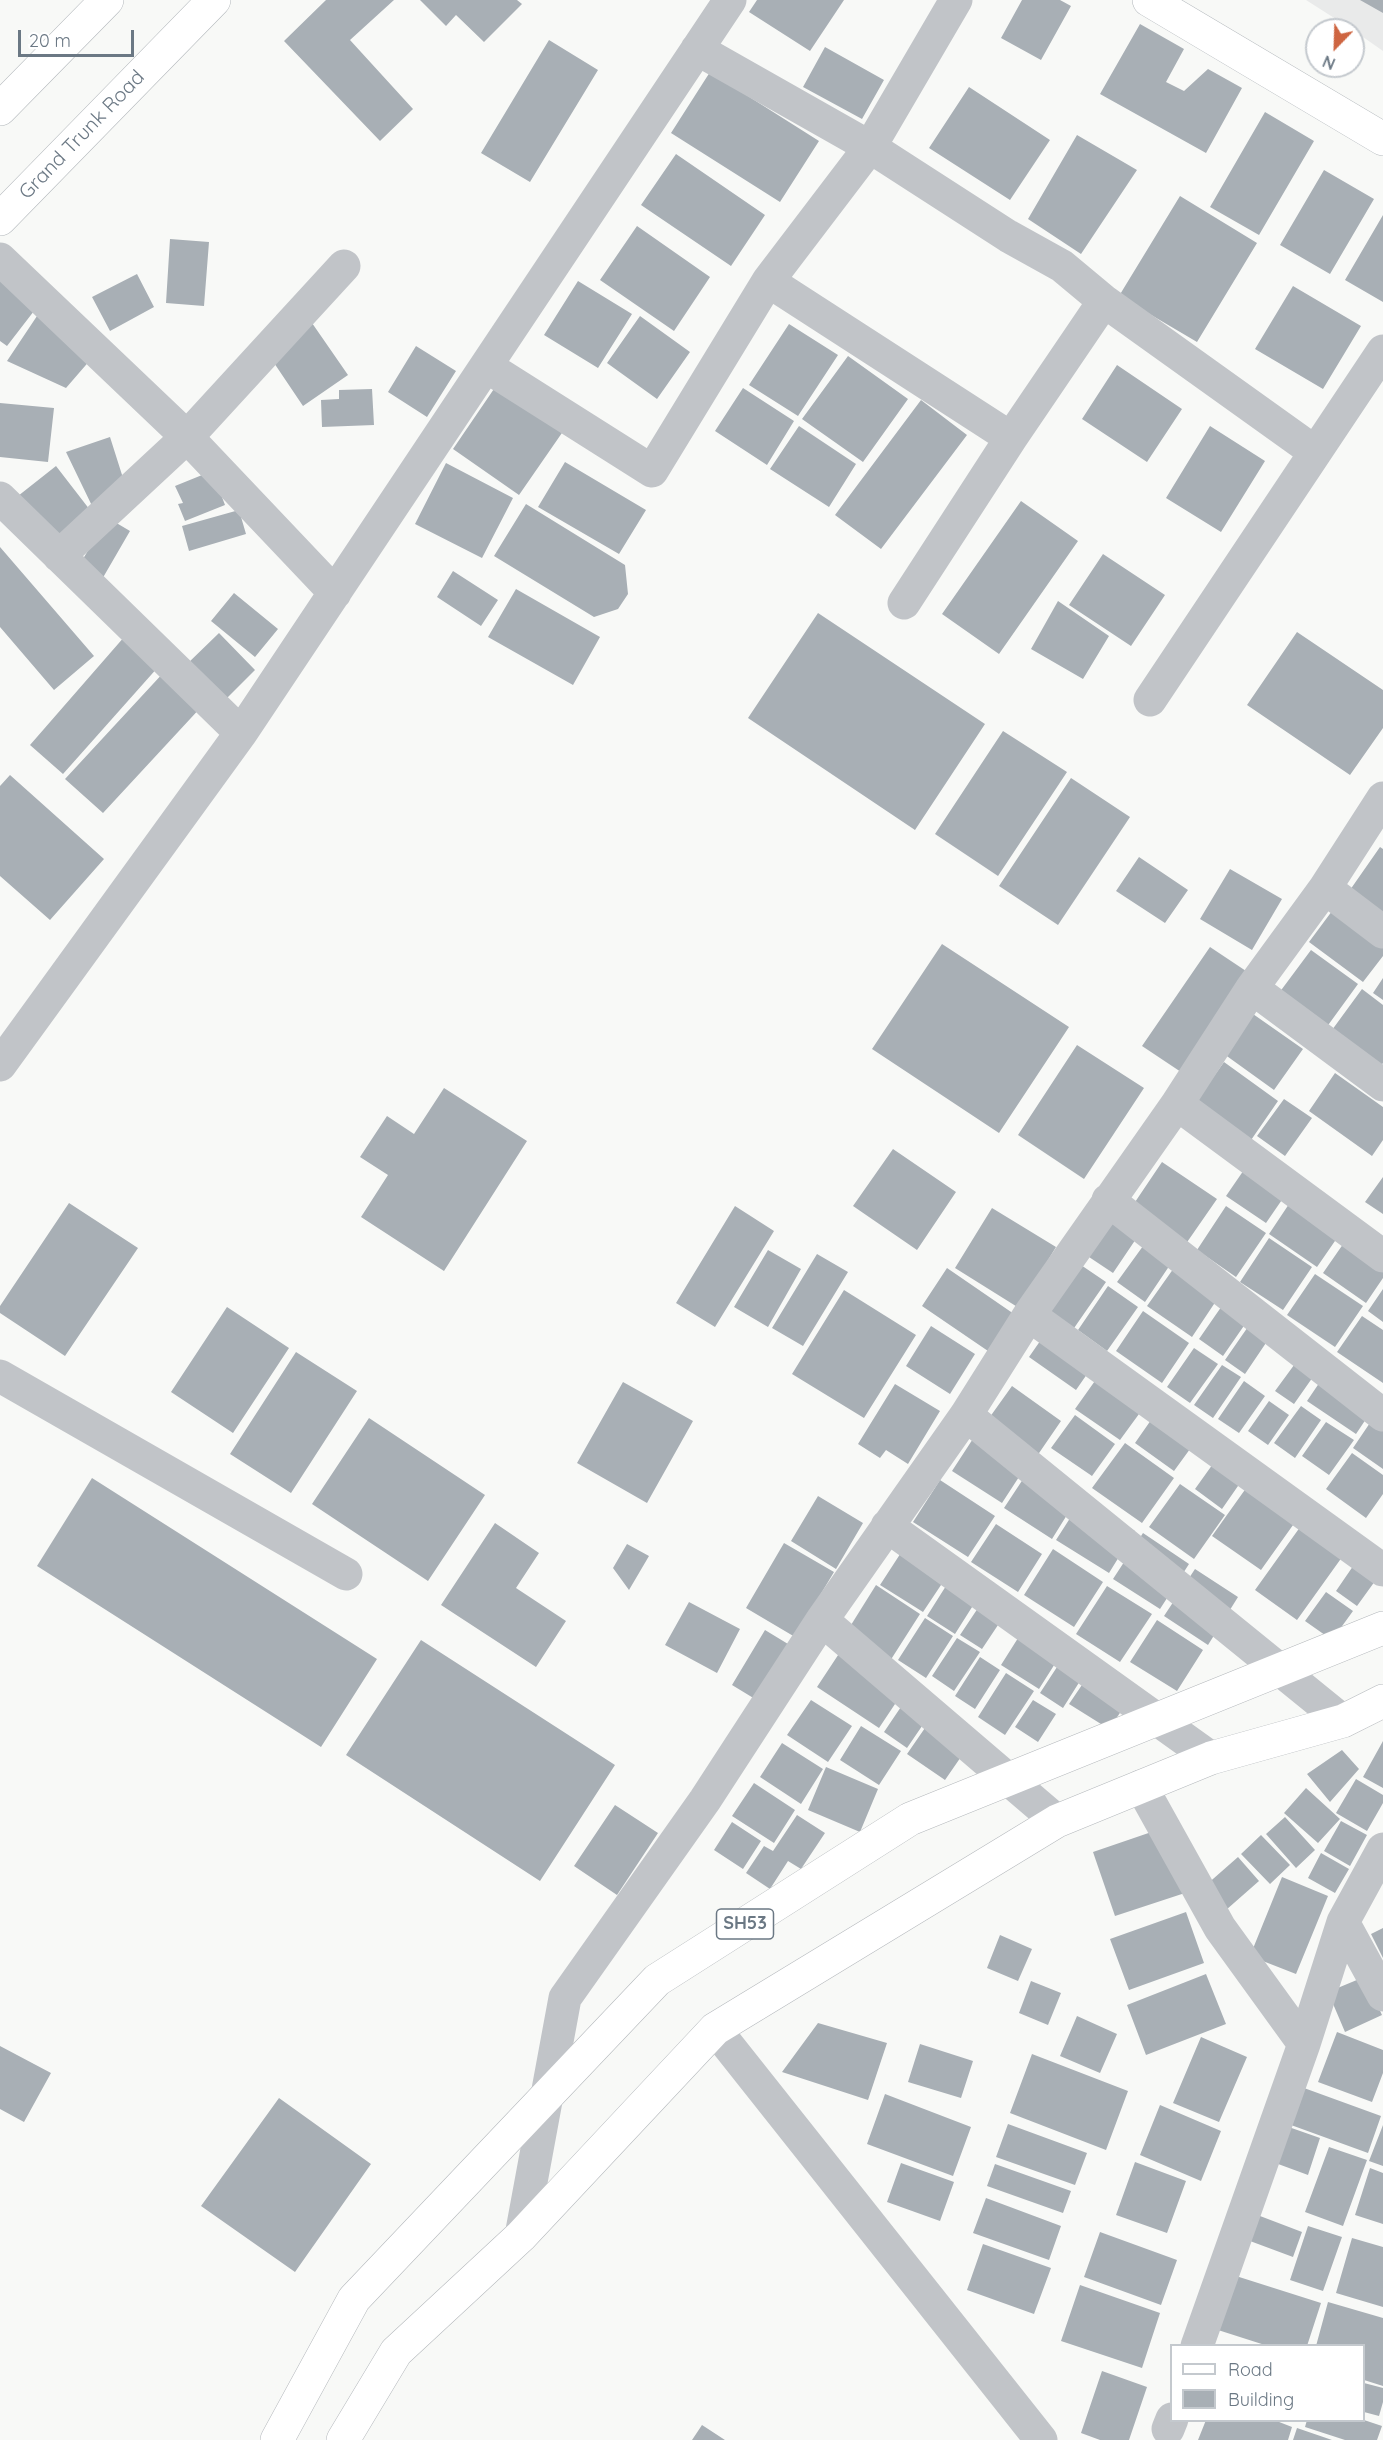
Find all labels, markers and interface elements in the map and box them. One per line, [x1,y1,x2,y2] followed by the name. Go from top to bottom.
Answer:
[21,18,136,56] scale bar
[1305,18,1365,78] north arrow
[29,29,71,52] text: 20 m
[1319,51,1338,74] text: N
[14,66,150,204] street label: Grand Trunk Road
[716,1909,774,1939] road number: SH53
[1170,2344,1365,2422] legend
[1228,2358,1273,2381] text: Road
[1228,2388,1294,2411] text: Building

